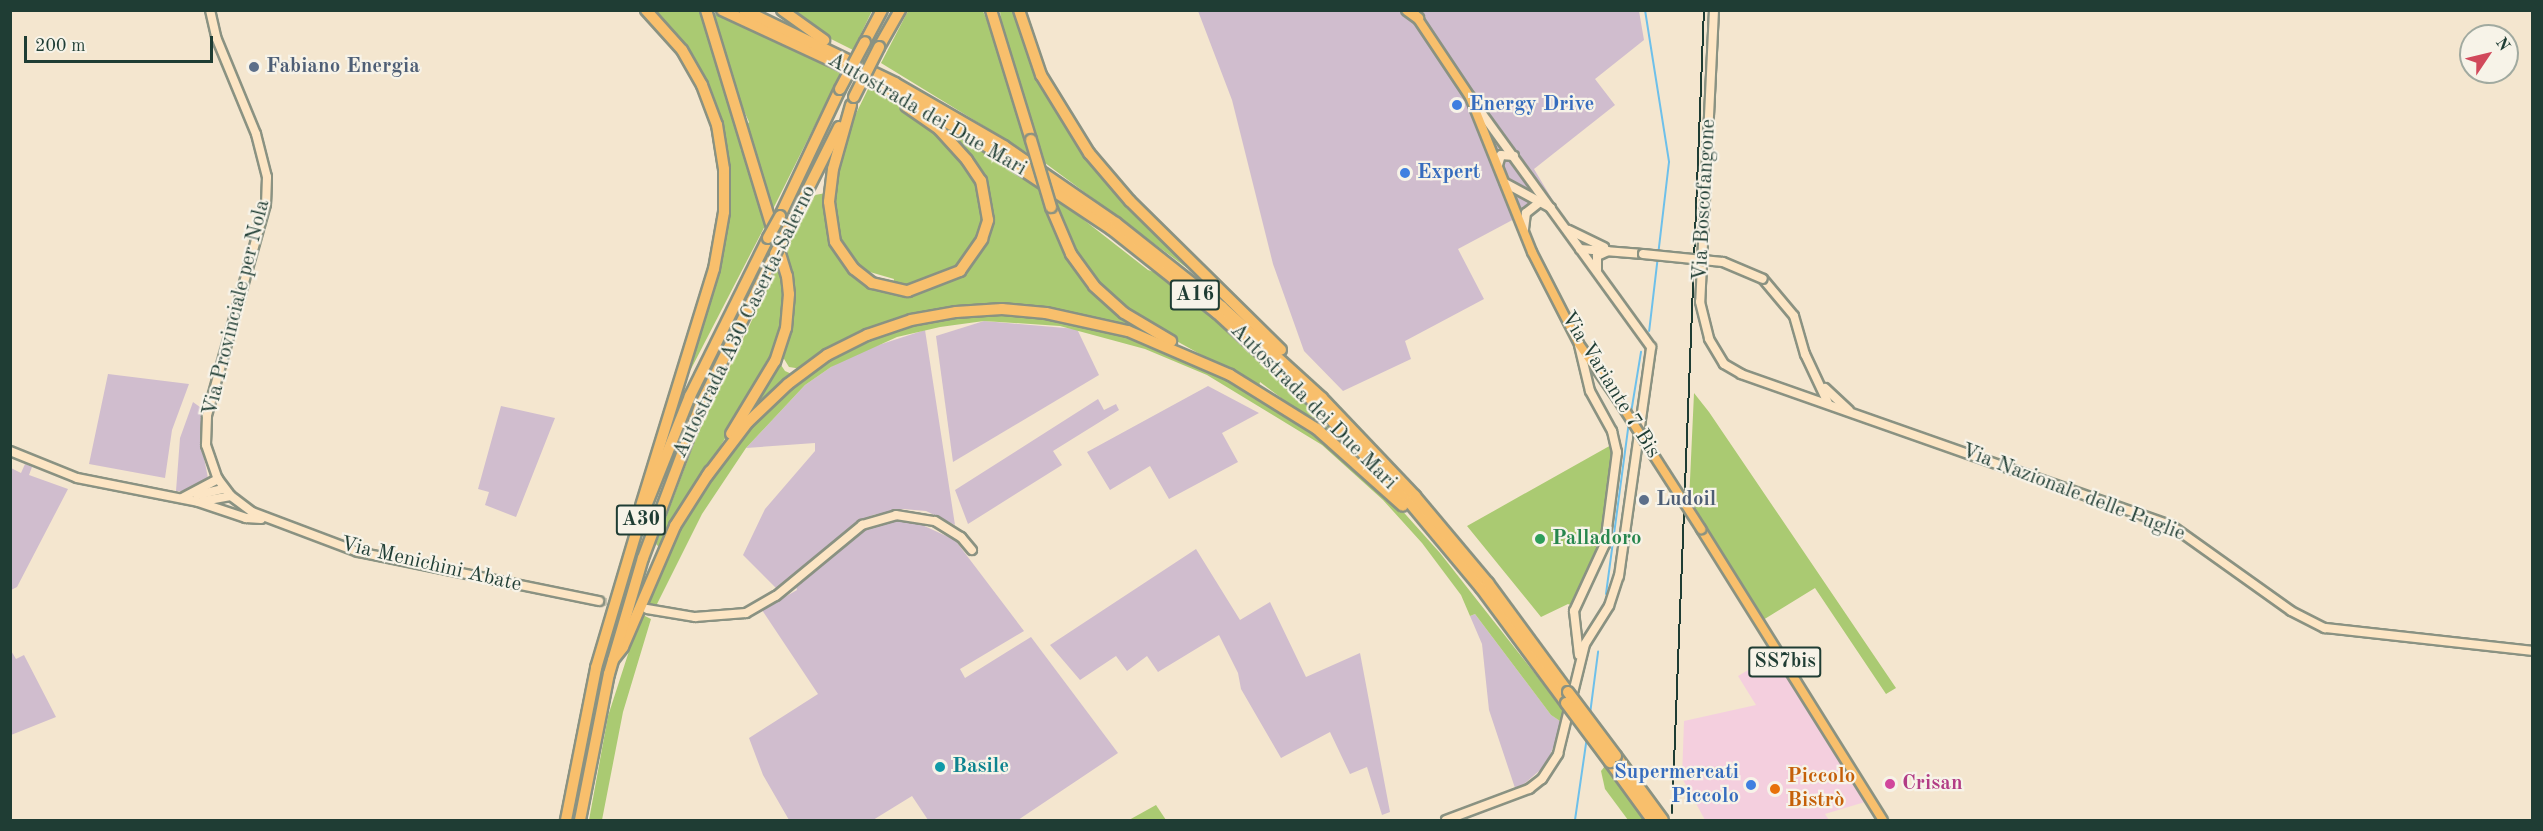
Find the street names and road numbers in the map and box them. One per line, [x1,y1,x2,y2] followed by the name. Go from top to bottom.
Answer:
[823,48,1031,182] street label: Autostrada dei Due Mari
[1688,118,1722,282] street label: Via Boscofangone
[668,181,822,463] street label: Autostrada A30 Caserta-Salerno
[198,197,276,419] street label: Via Provinciale per Nola
[1170,278,1220,312] road number: A16
[1555,307,1665,463] street label: Via Variante 7 Bis
[1224,318,1402,496] street label: Autostrada dei Due Mari
[1958,439,2188,547] street label: Via Nazionale delle Puglie
[616,503,666,537] road number: A30
[338,532,524,598] street label: Via Menichini Abate
[1748,645,1822,679] road number: SS7bis

